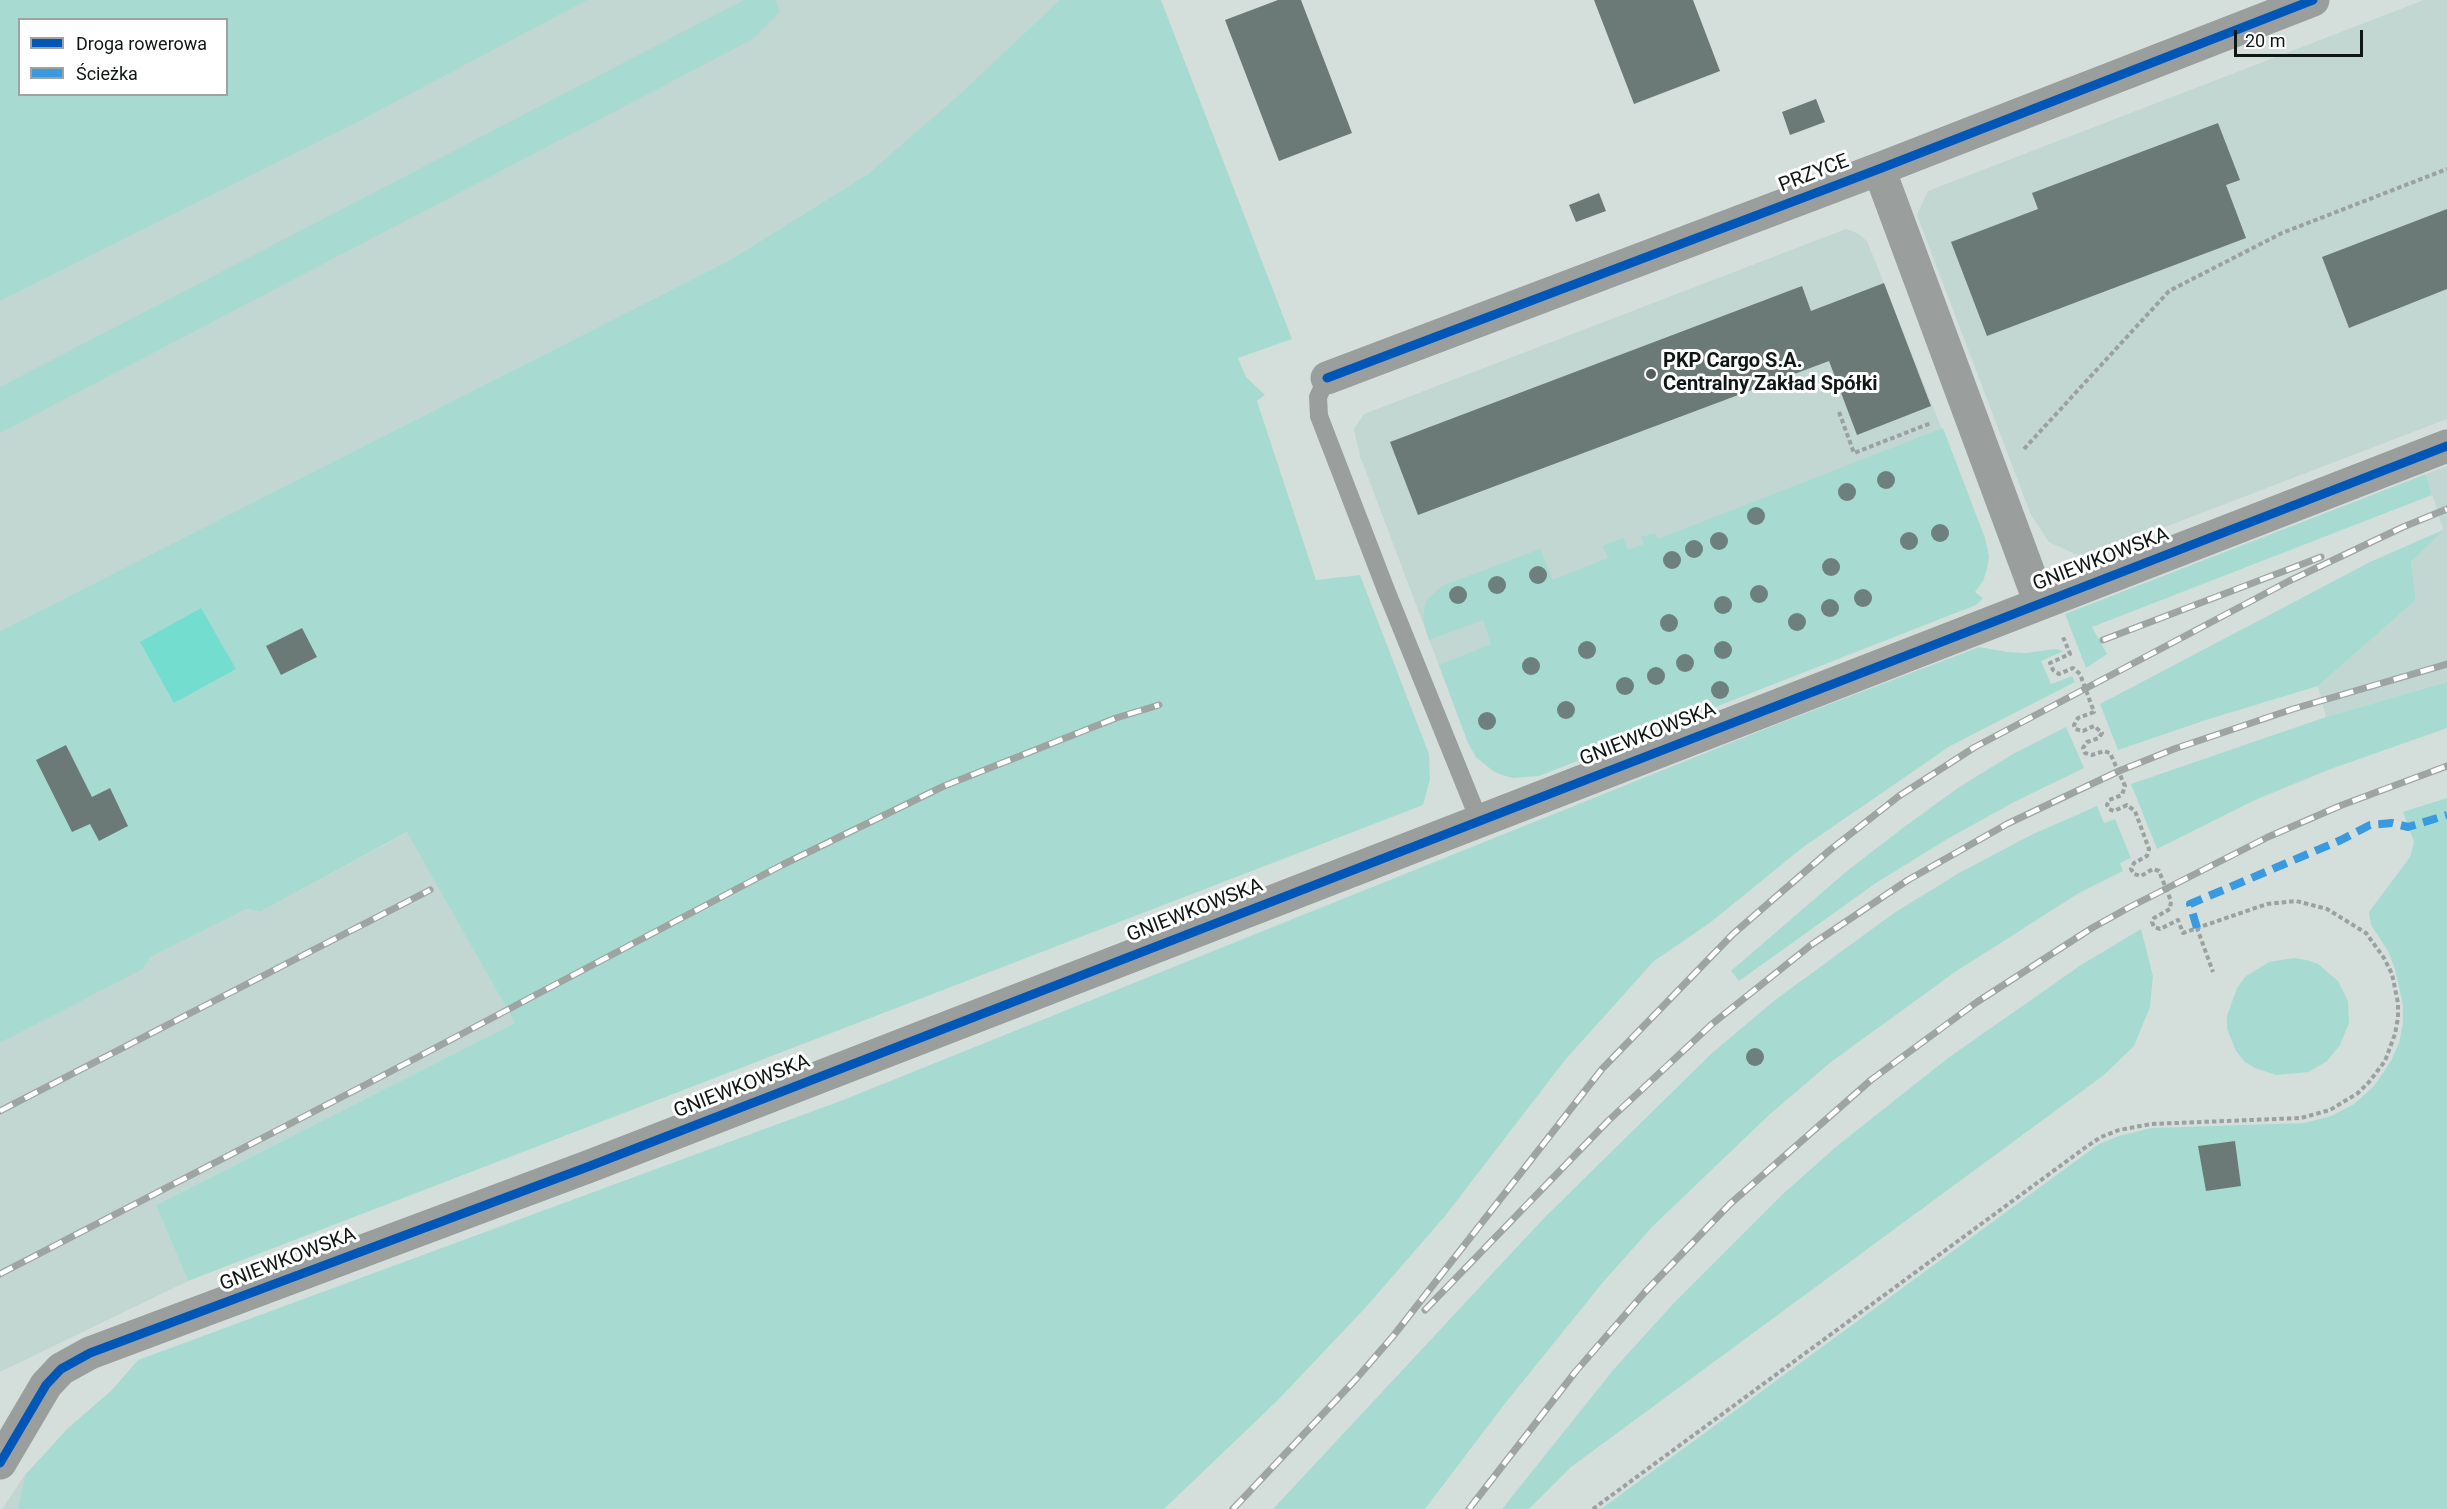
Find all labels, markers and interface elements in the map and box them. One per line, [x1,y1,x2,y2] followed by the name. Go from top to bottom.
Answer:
[18,18,228,96] legend
[2237,18,2366,56] scale bar
[2245,30,2285,51] text: 20 m
[76,33,207,54] text: Droga rowerowa
[76,63,138,84] text: Ścieżka
[1776,150,1852,198] street label: PRZYCE
[1663,350,1878,397] place label: PKP Cargo S.A. Centralny Zakład Spółki
[1644,367,1658,381] marker: PKP Cargo S.A. Centralny Zakład Spółki
[2030,523,2172,597] street label: GNIEWKOWSKA
[1577,698,1719,772] street label: GNIEWKOWSKA
[1124,874,1266,948] street label: GNIEWKOWSKA
[671,1050,813,1124] street label: GNIEWKOWSKA
[217,1223,359,1297] street label: GNIEWKOWSKA

